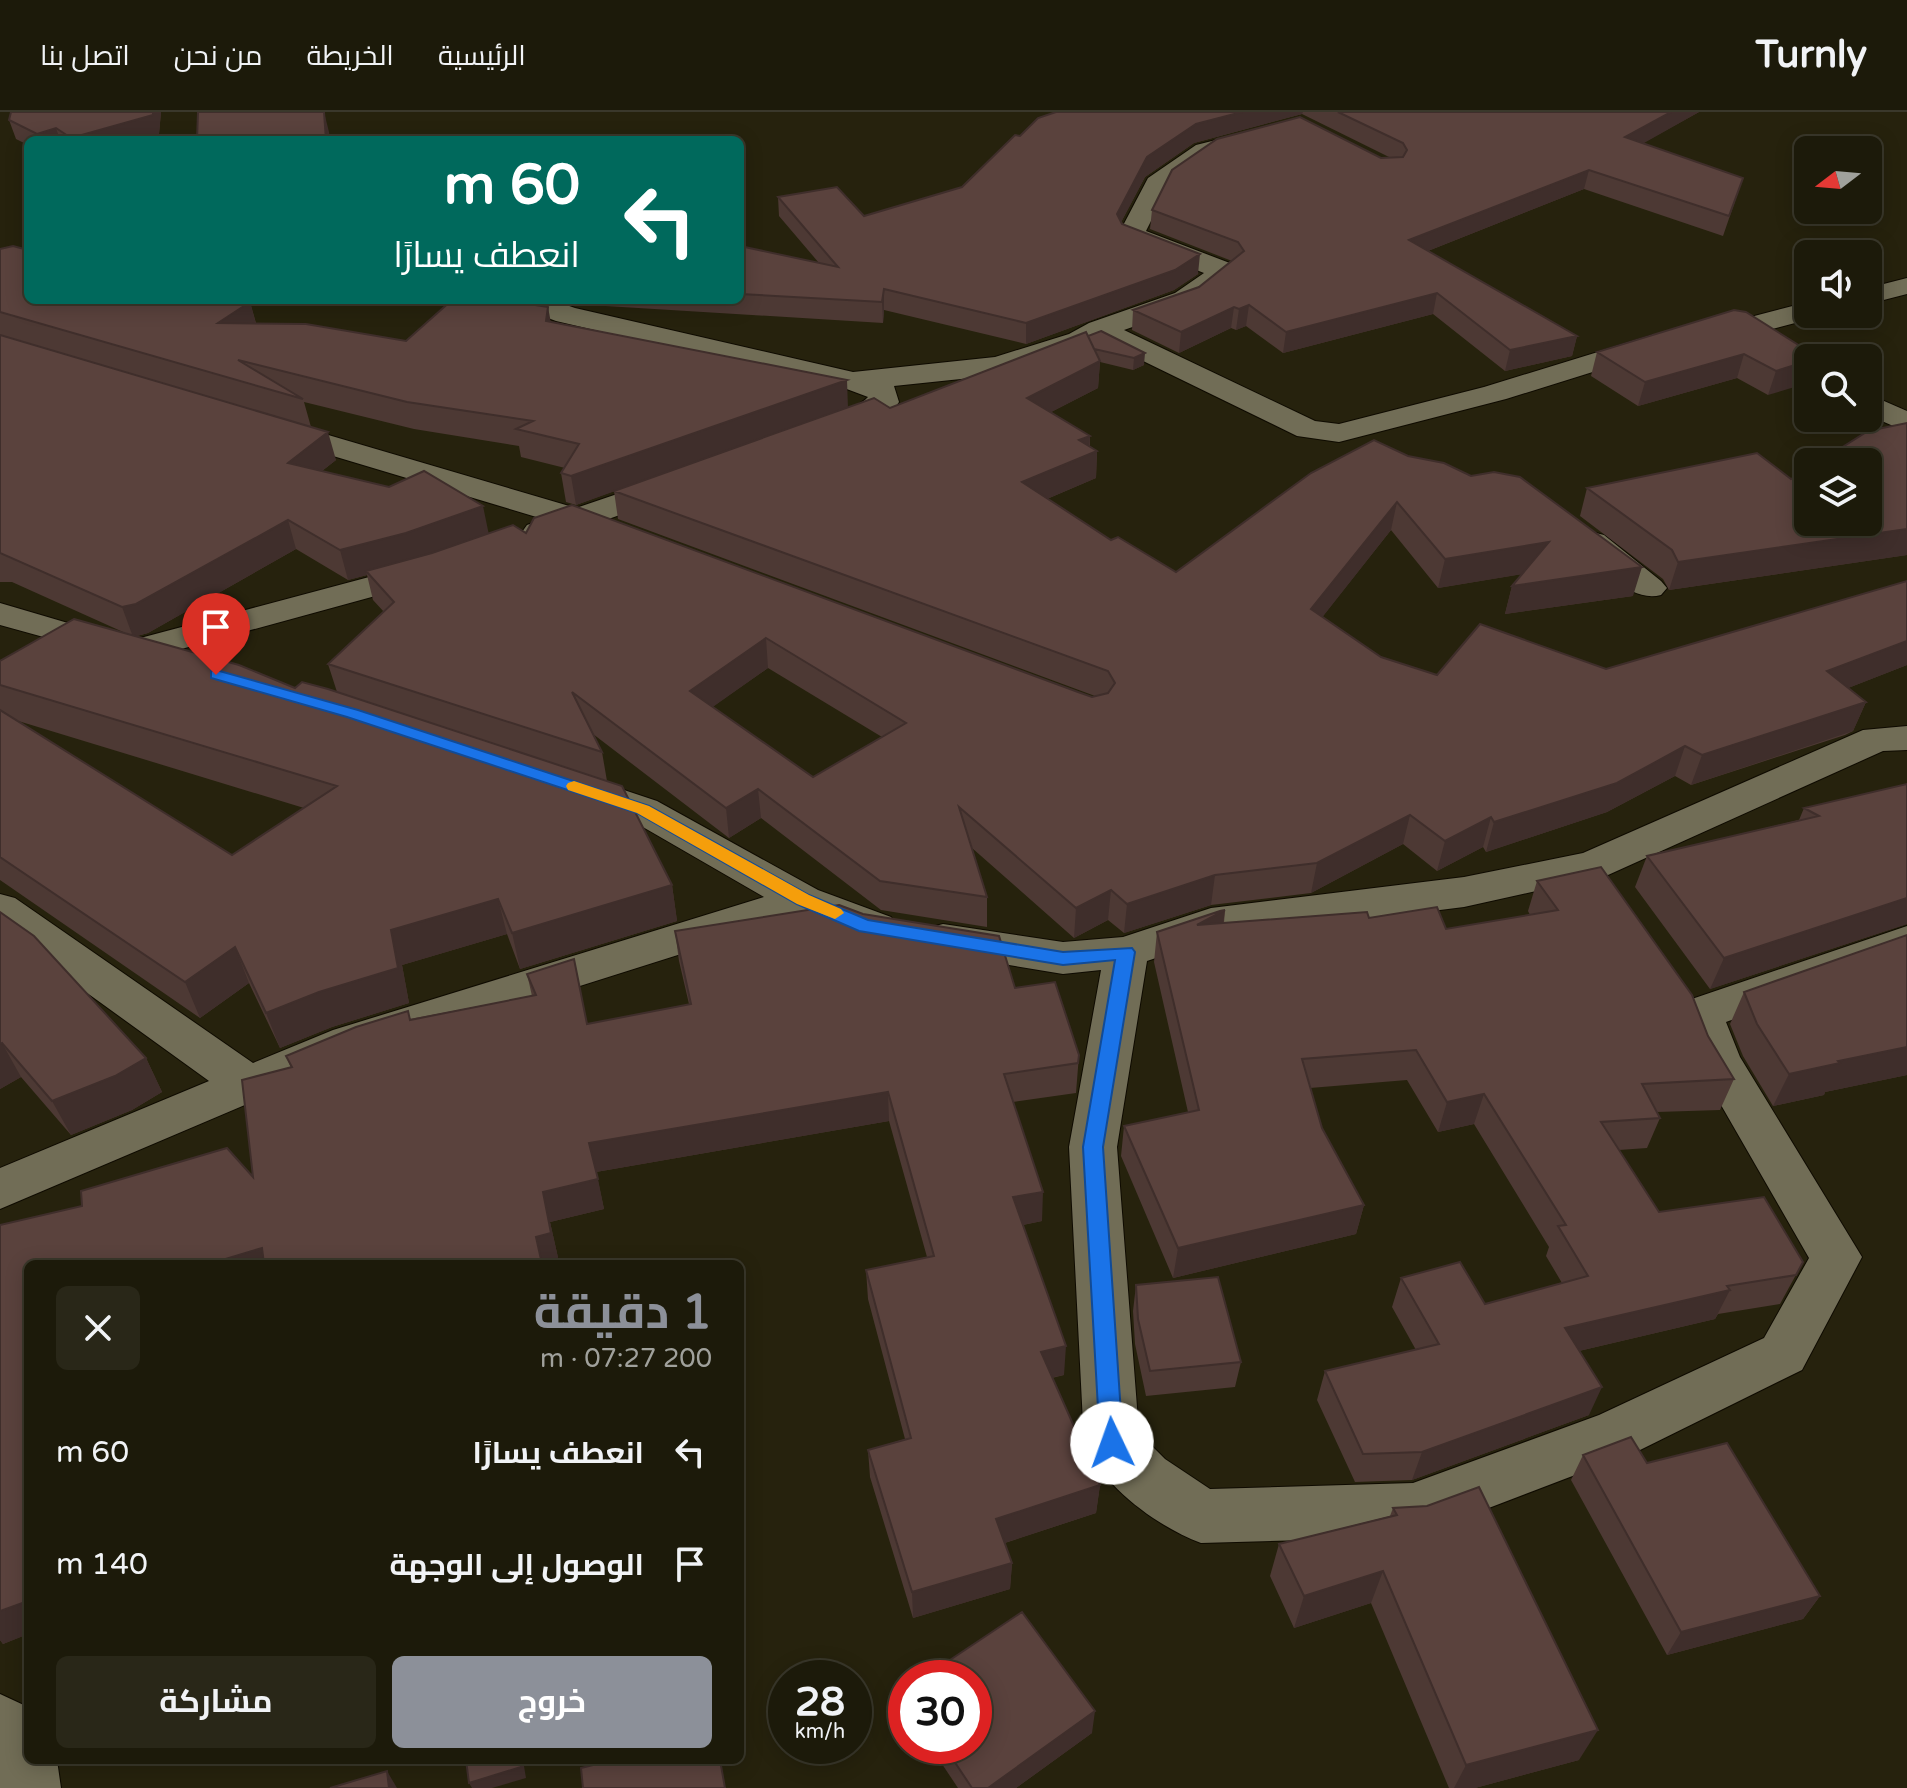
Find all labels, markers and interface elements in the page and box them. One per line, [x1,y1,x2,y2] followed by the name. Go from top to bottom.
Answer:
[1755,32,1867,78] text: Turnly
[40,39,130,73] text: اتصل بنا
[174,39,262,73] text: من نحن
[306,39,394,73] text: الخريطة
[438,39,526,73] text: الرئيسية
[1794,136,1882,224] north arrow
[1794,136,1882,536] map controls
[444,152,580,219] text: 60 m
[608,168,712,272] icon: left
[393,234,580,277] text: انعطف يسارًا
[1794,240,1882,328] button: sound
[1794,344,1882,432] button: search
[1794,448,1882,536] button: layers
[182,593,250,675] pin
[194,605,238,649] icon: arrive
[534,1284,712,1342] text: 1 دقيقة
[56,1286,140,1370] button: close
[540,1343,712,1374] text: 200 m · 07:27
[1070,1401,1154,1485] position arrow
[668,1430,712,1474] icon: left
[56,1434,129,1471] text: 60 m
[473,1435,644,1472] text: انعطف يسارًا
[668,1542,712,1586] icon: arrive
[56,1546,148,1583] text: 140 m
[389,1547,644,1584] text: الوصول إلى الوجهة
[56,1656,376,1748] button: مشاركة
[392,1656,712,1748] button: خروج
[888,1660,992,1764] speed limit sign: 30
[795,1678,845,1726] text: 28
[795,1720,845,1744] text: km/h

